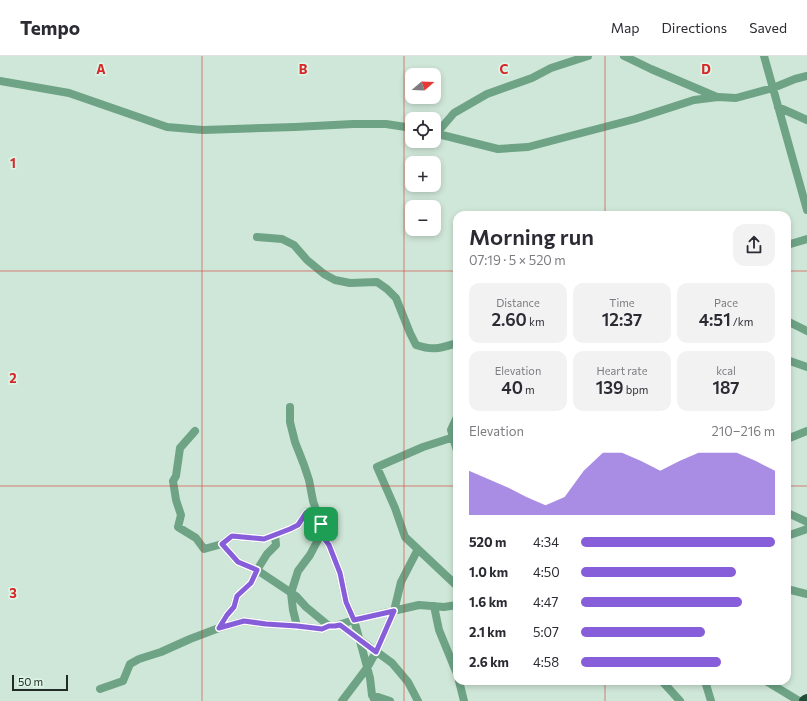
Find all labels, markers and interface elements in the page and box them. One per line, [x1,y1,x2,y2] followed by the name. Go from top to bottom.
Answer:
[20,16,80,39] text: Tempo
[611,19,640,36] text: Map
[662,19,727,36] text: Directions
[749,19,787,36] text: Saved
[96,61,106,77] text: A
[299,61,308,77] text: B
[500,61,509,77] text: C
[701,61,711,77] text: D
[405,68,441,104] north arrow
[405,68,441,236] map controls
[405,112,441,148] button: locate
[10,155,16,171] text: 1
[405,156,441,192] button: +
[405,200,441,236] button: −
[469,223,594,250] text: Morning run
[733,224,775,266] button: share
[469,252,566,268] text: 07:19 · 5 × 520 m
[496,296,540,309] text: Distance
[609,296,635,309] text: Time
[714,296,738,309] text: Pace
[492,309,527,330] text: 2.60
[602,309,642,330] text: 12:37
[699,309,731,330] text: 4:51
[527,315,545,328] text: km
[731,315,753,328] text: /km
[495,364,541,377] text: Elevation
[596,364,648,377] text: Heart rate
[716,364,736,377] text: kcal
[9,370,17,386] text: 2
[501,377,523,398] text: 40
[596,377,624,398] text: 139
[712,377,740,398] text: 187
[523,383,535,396] text: m
[624,383,648,396] text: bpm
[469,423,524,439] text: Elevation
[712,423,775,439] text: 210–216 m
[304,507,338,541] pin
[310,513,332,535] icon: arrive
[469,534,506,550] text: 520 m
[533,534,559,550] text: 4:34
[469,564,508,580] text: 1.0 km
[533,564,560,580] text: 4:50
[9,585,17,601] text: 3
[469,594,507,610] text: 1.6 km
[533,594,558,610] text: 4:47
[469,624,506,640] text: 2.1 km
[533,624,559,640] text: 5:07
[469,654,509,670] text: 2.6 km
[533,654,559,670] text: 4:58
[12,673,68,692] scale bar
[18,675,43,688] text: 50 m

